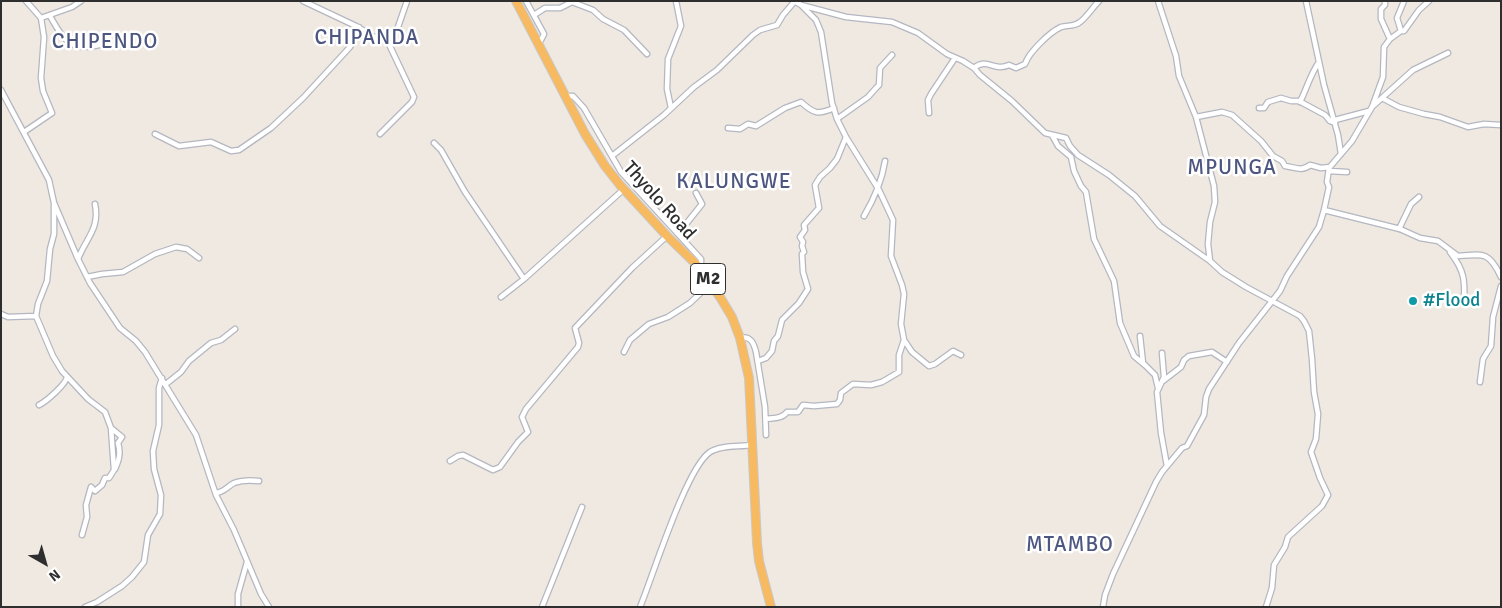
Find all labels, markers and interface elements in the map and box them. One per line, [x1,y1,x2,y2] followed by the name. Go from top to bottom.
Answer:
[314,25,420,51] district label: CHIPANDA
[51,29,159,55] district label: CHIPENDO
[1186,155,1278,181] district label: MPUNGA
[618,157,700,245] street label: Thyolo Road
[675,169,793,195] district label: KALUNGWE
[690,264,726,294] road number: M2
[1423,290,1480,312] place label: #Flood
[1407,295,1419,307] marker: #Flood
[1025,532,1115,558] district label: MTAMBO
[20,538,70,588] north arrow
[45,566,64,585] text: N

